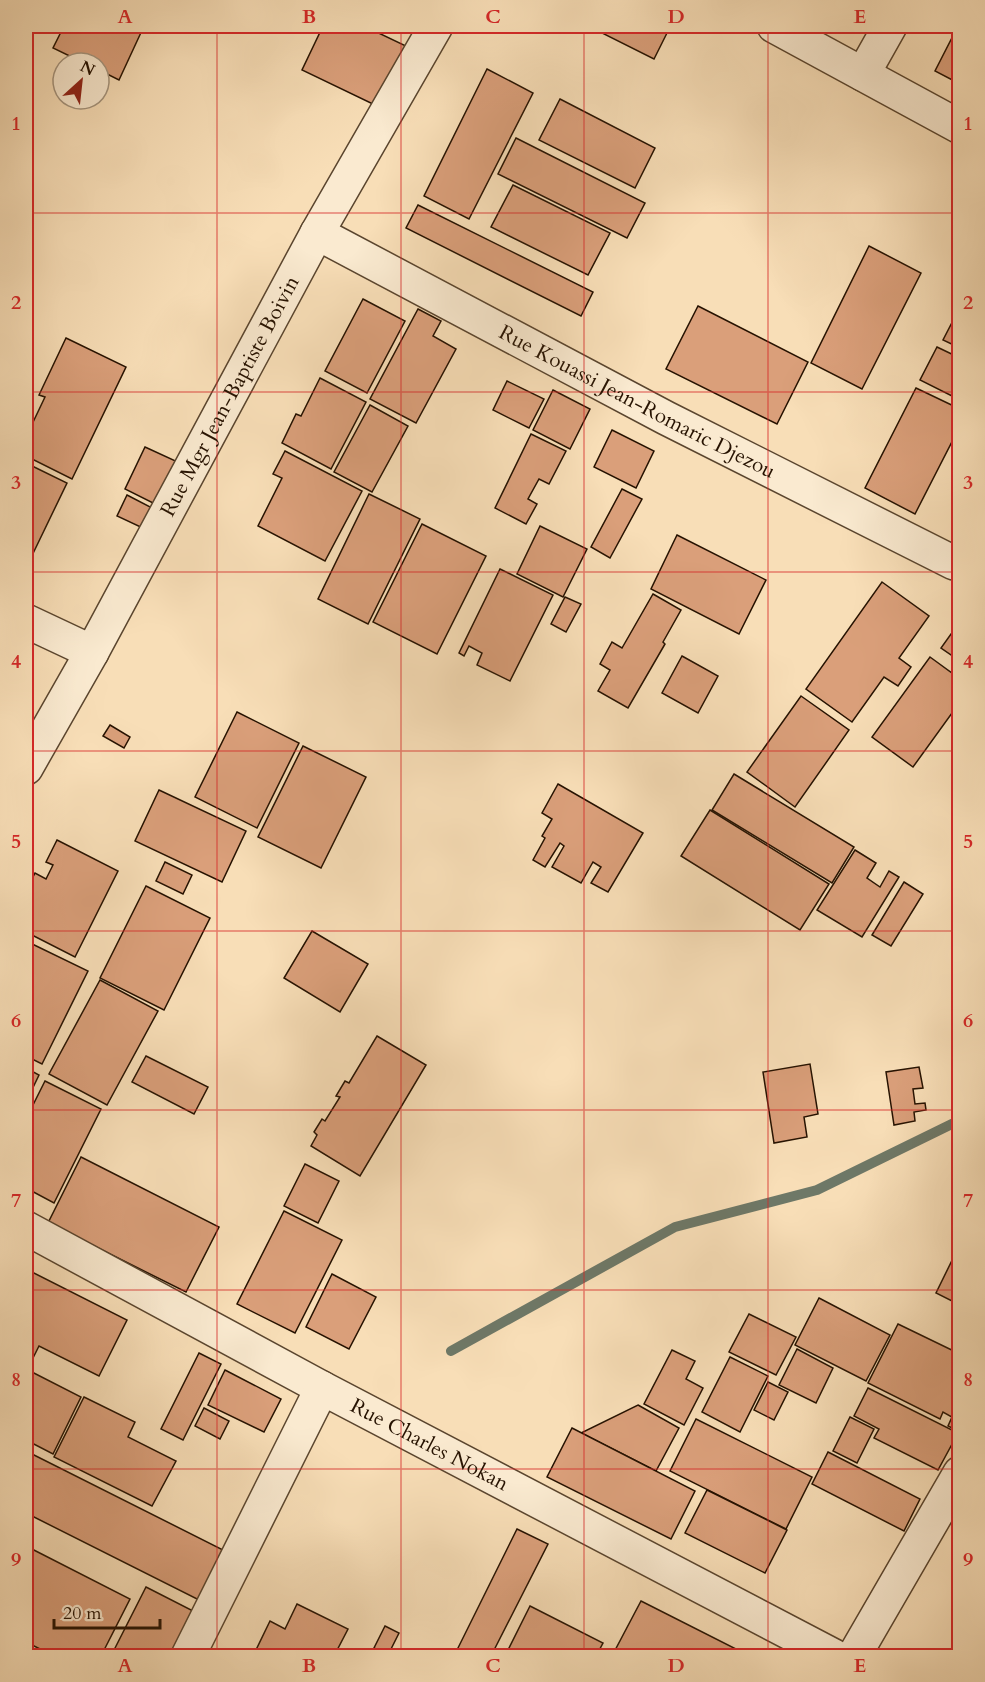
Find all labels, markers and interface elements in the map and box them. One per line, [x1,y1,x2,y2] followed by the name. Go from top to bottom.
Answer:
[117,3,133,30] text: A
[302,3,316,30] text: B
[485,3,501,30] text: C
[667,3,685,30] text: D
[854,3,866,30] text: E
[51,51,111,111] north arrow
[76,56,99,82] text: N
[11,110,21,137] text: 1
[963,110,973,137] text: 1
[153,271,306,521] street label: Rue Mgr Jean-Baptiste Boivin
[11,289,21,316] text: 2
[963,289,973,316] text: 2
[494,318,781,485] street label: Rue Kouassi Jean-Romaric Djezou
[11,469,21,496] text: 3
[963,469,973,496] text: 3
[11,648,21,675] text: 4
[963,648,973,675] text: 4
[11,828,21,855] text: 5
[963,828,973,855] text: 5
[11,1007,21,1034] text: 6
[963,1007,973,1034] text: 6
[11,1187,21,1214] text: 7
[963,1187,973,1214] text: 7
[11,1366,21,1393] text: 8
[963,1366,973,1393] text: 8
[346,1391,514,1498] street label: Rue Charles Nokan
[11,1546,21,1573] text: 9
[963,1546,973,1573] text: 9
[54,1592,160,1630] scale bar
[63,1601,102,1626] text: 20 m
[117,1652,133,1679] text: A
[302,1652,316,1679] text: B
[485,1652,501,1679] text: C
[667,1652,685,1679] text: D
[854,1652,866,1679] text: E

